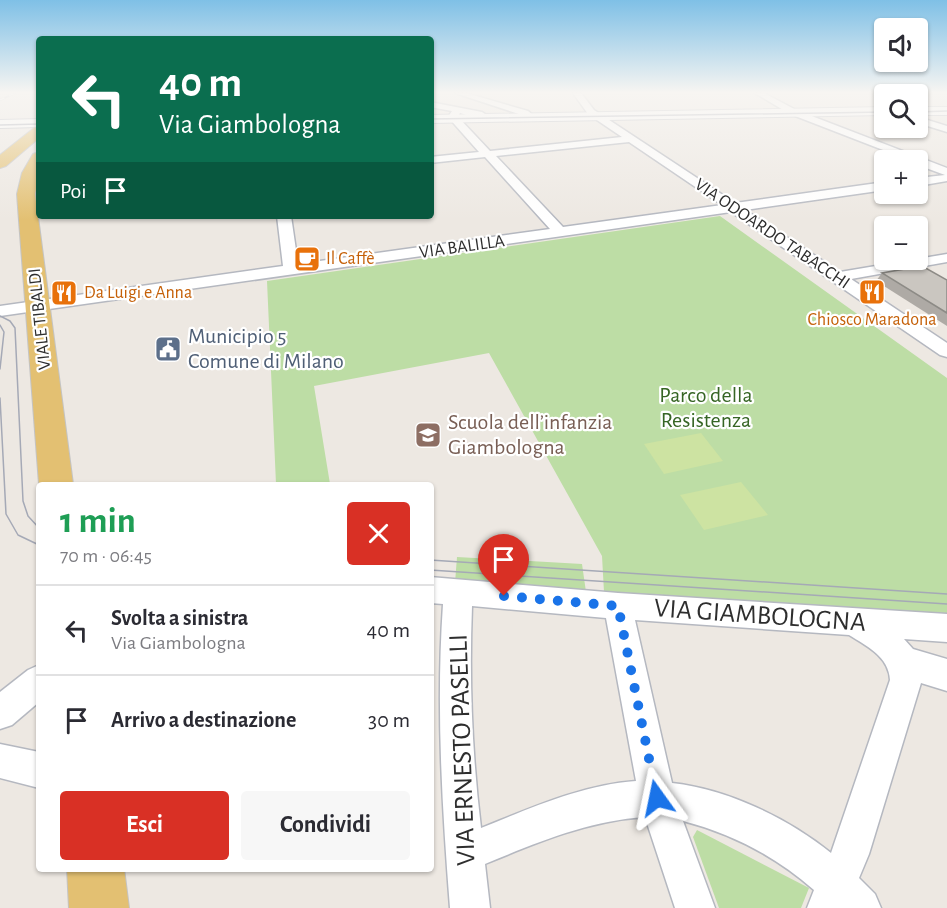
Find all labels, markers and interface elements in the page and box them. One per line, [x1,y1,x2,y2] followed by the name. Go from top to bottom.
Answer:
[874,18,928,270] map controls
[874,18,928,72] button: sound
[60,60,138,138] icon: left
[159,62,242,104] text: 40 m
[874,84,928,138] button: search
[159,111,341,138] text: Via Giambologna
[874,150,928,204] button: +
[99,174,132,207] icon: arrive
[691,175,853,293] street label: VIA ODOARDO TABACCHI
[60,180,87,202] text: Poi
[874,216,928,270] button: −
[418,232,506,262] street label: VIA BALILLA
[292,244,322,274] cafe icon: Il Caffè
[326,250,375,268] place label: Il Caffè
[26,267,54,371] street label: VIALE TIBALDI
[857,277,887,307] restaurant icon: Chiosco Maradona
[49,278,79,308] restaurant icon: Da Luigi e Anna
[84,284,192,302] place label: Da Luigi e Anna
[808,311,937,329] place label: Chiosco Maradona
[188,325,344,372] place label: Municipio 5 Comune di Milano
[153,334,183,364] public building icon: Municipio 5 Comune di Milano
[659,384,753,431] park label: Parco della Resistenza
[448,411,612,458] place label: Scuola dell’infanzia Giambologna
[413,420,443,450] school or university icon: Scuola dell’infanzia Giambologna
[347,502,410,565] button: close
[60,503,136,539] text: 1 min
[478,534,529,596] pin
[487,543,520,576] icon: arrive
[60,546,152,566] text: 70 m · 06:45
[653,594,867,636] street label: VIA GIAMBOLOGNA
[111,607,248,629] text: Svolta a sinistra
[60,614,93,647] icon: left
[367,619,410,641] text: 40 m
[111,633,246,653] text: Via Giambologna
[444,634,480,866] street label: VIA ERNESTO PASELLI
[60,704,93,737] icon: arrive
[111,709,296,731] text: Arrivo a destinazione
[368,709,410,731] text: 30 m
[625,766,689,830] position arrow
[60,791,229,860] button: Esci
[241,791,410,860] button: Condividi

